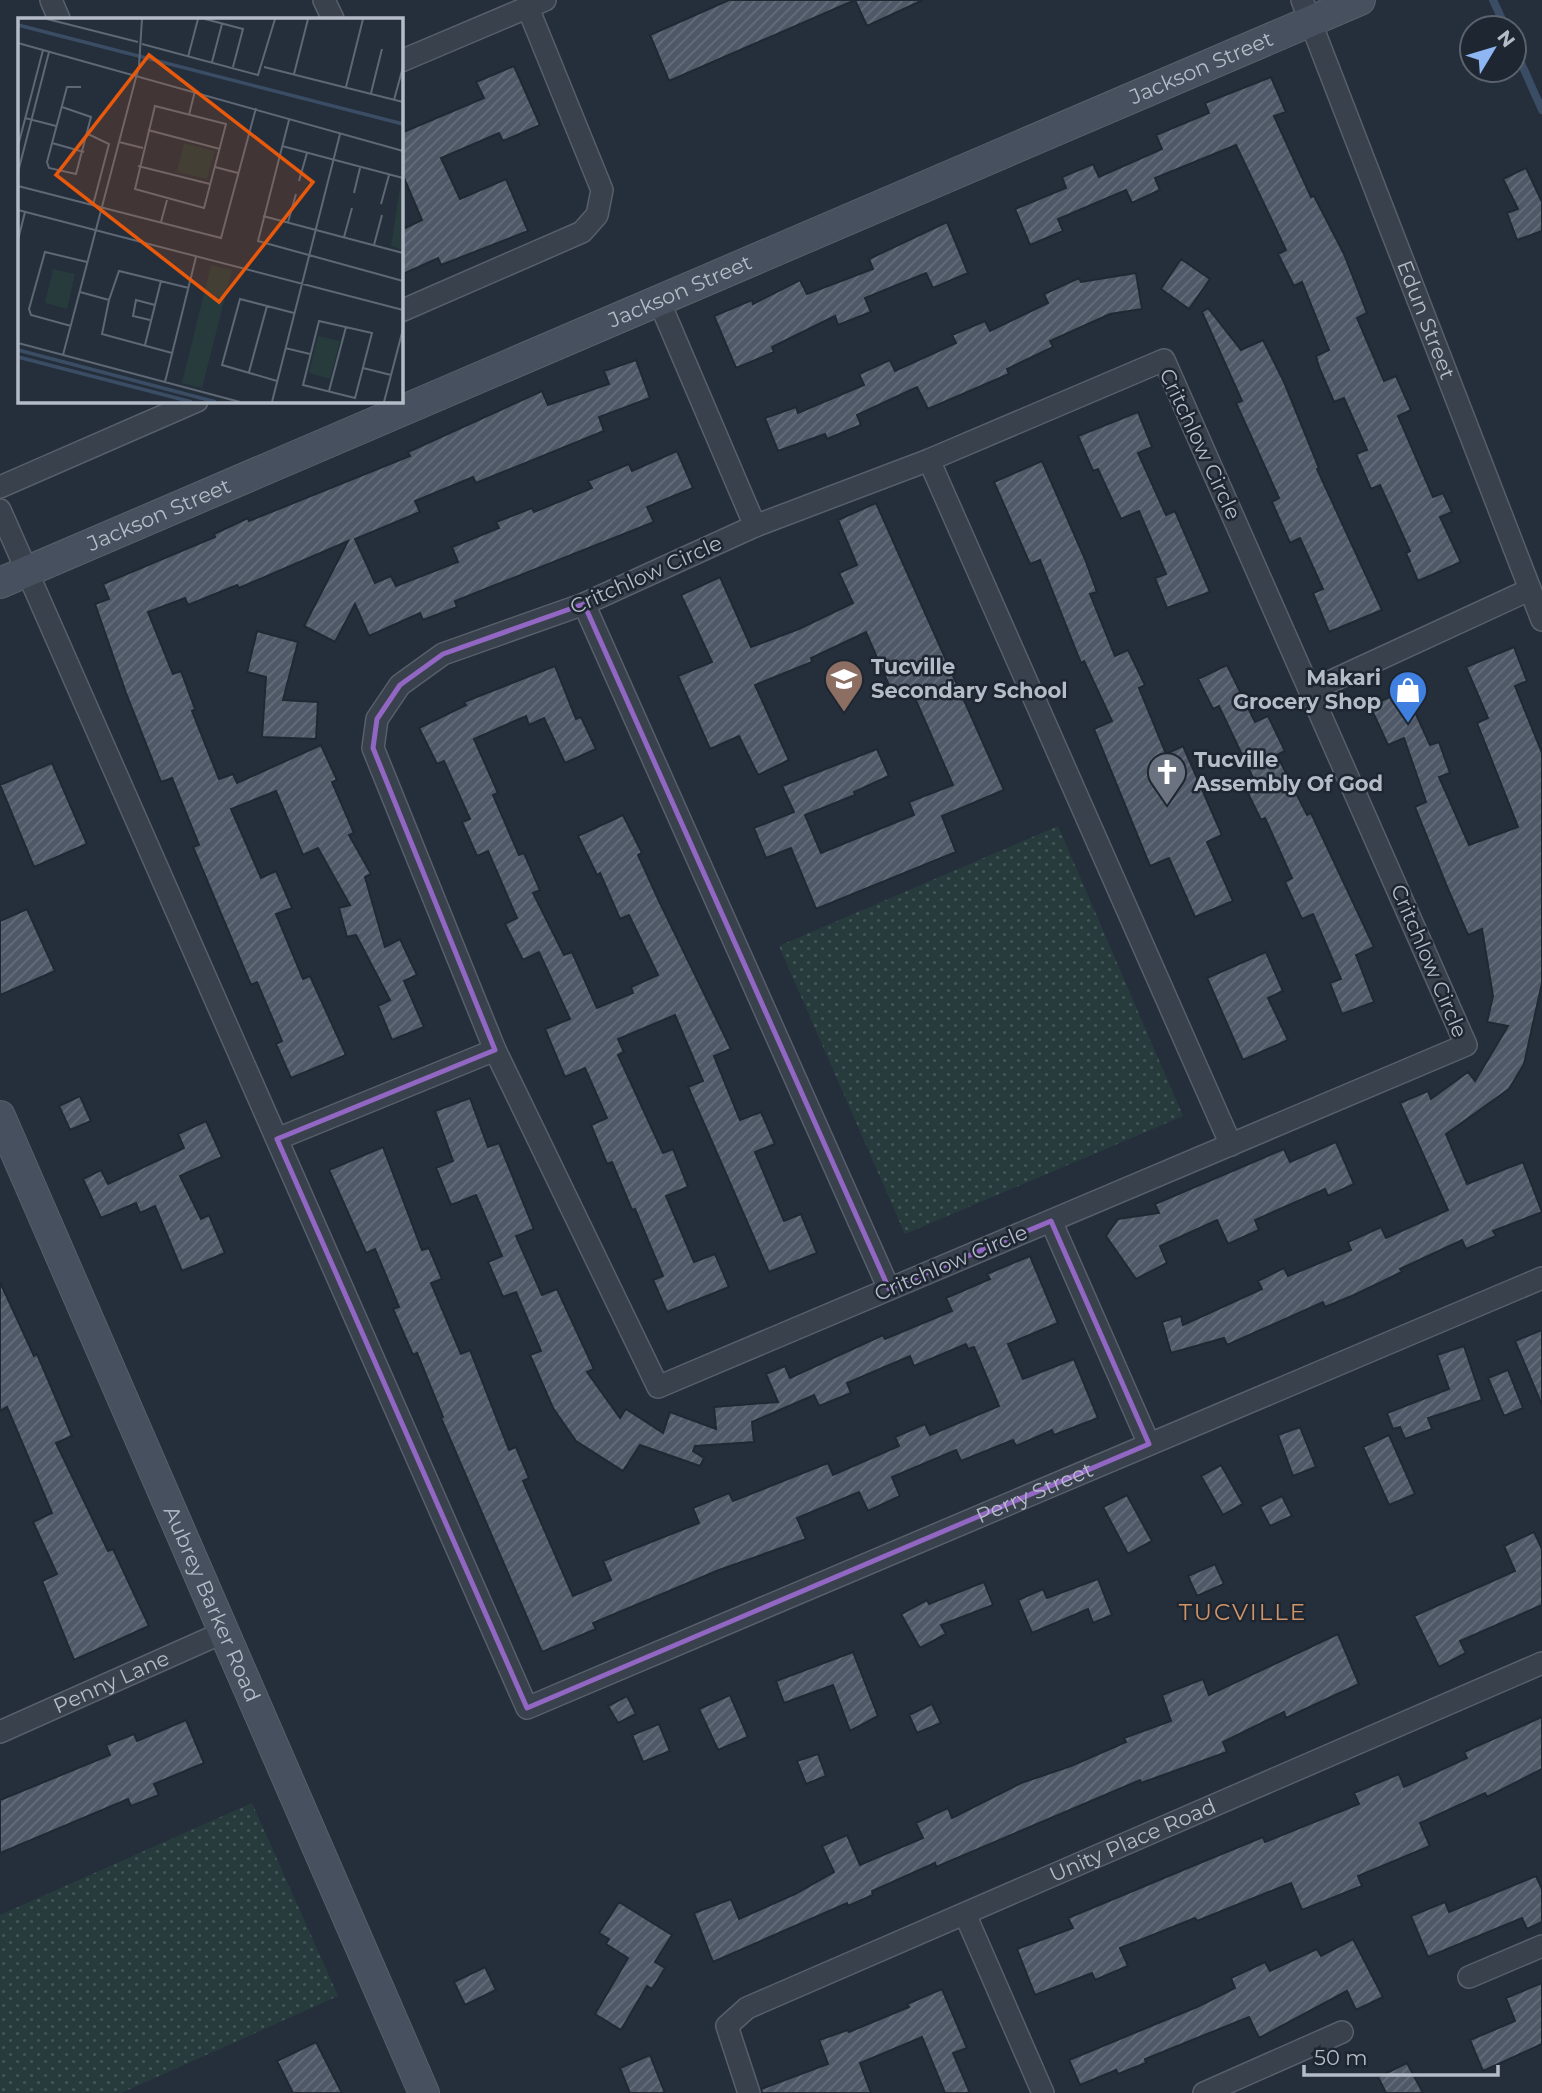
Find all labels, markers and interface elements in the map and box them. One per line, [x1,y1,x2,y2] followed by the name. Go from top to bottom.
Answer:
[1458,14,1528,84] north arrow
[18,18,402,402] inset map
[1125,26,1277,110] street label: Jackson Street
[1492,26,1520,52] text: N
[604,249,755,333] street label: Jackson Street
[1392,257,1461,383] street label: Edun Street
[1155,364,1246,523] street label: Critchlow Circle
[82,473,234,556] street label: Jackson Street
[566,530,726,619] street label: Critchlow Circle
[871,654,1067,703] place label: Tucville Secondary School
[823,658,865,713] school or university icon: Tucville Secondary School
[1233,665,1381,714] place label: Makari Grocery Shop
[1387,669,1429,724] shop icon: Makari Grocery Shop
[1193,747,1383,796] place label: Tucville Assembly Of God
[1146,751,1188,806] church icon: Tucville Assembly Of God
[1386,881,1473,1041] street label: Critchlow Circle
[871,1219,1031,1306] street label: Critchlow Circle
[972,1457,1097,1528] street label: Perry Street
[159,1502,266,1706] street label: Aubrey Barker Road
[1179,1598,1307,1626] district label: TUCVILLE
[49,1645,173,1719] street label: Penny Lane
[1046,1793,1220,1887] street label: Unity Place Road
[1304,2034,1498,2078] scale bar
[1314,2045,1368,2070] text: 50 m

